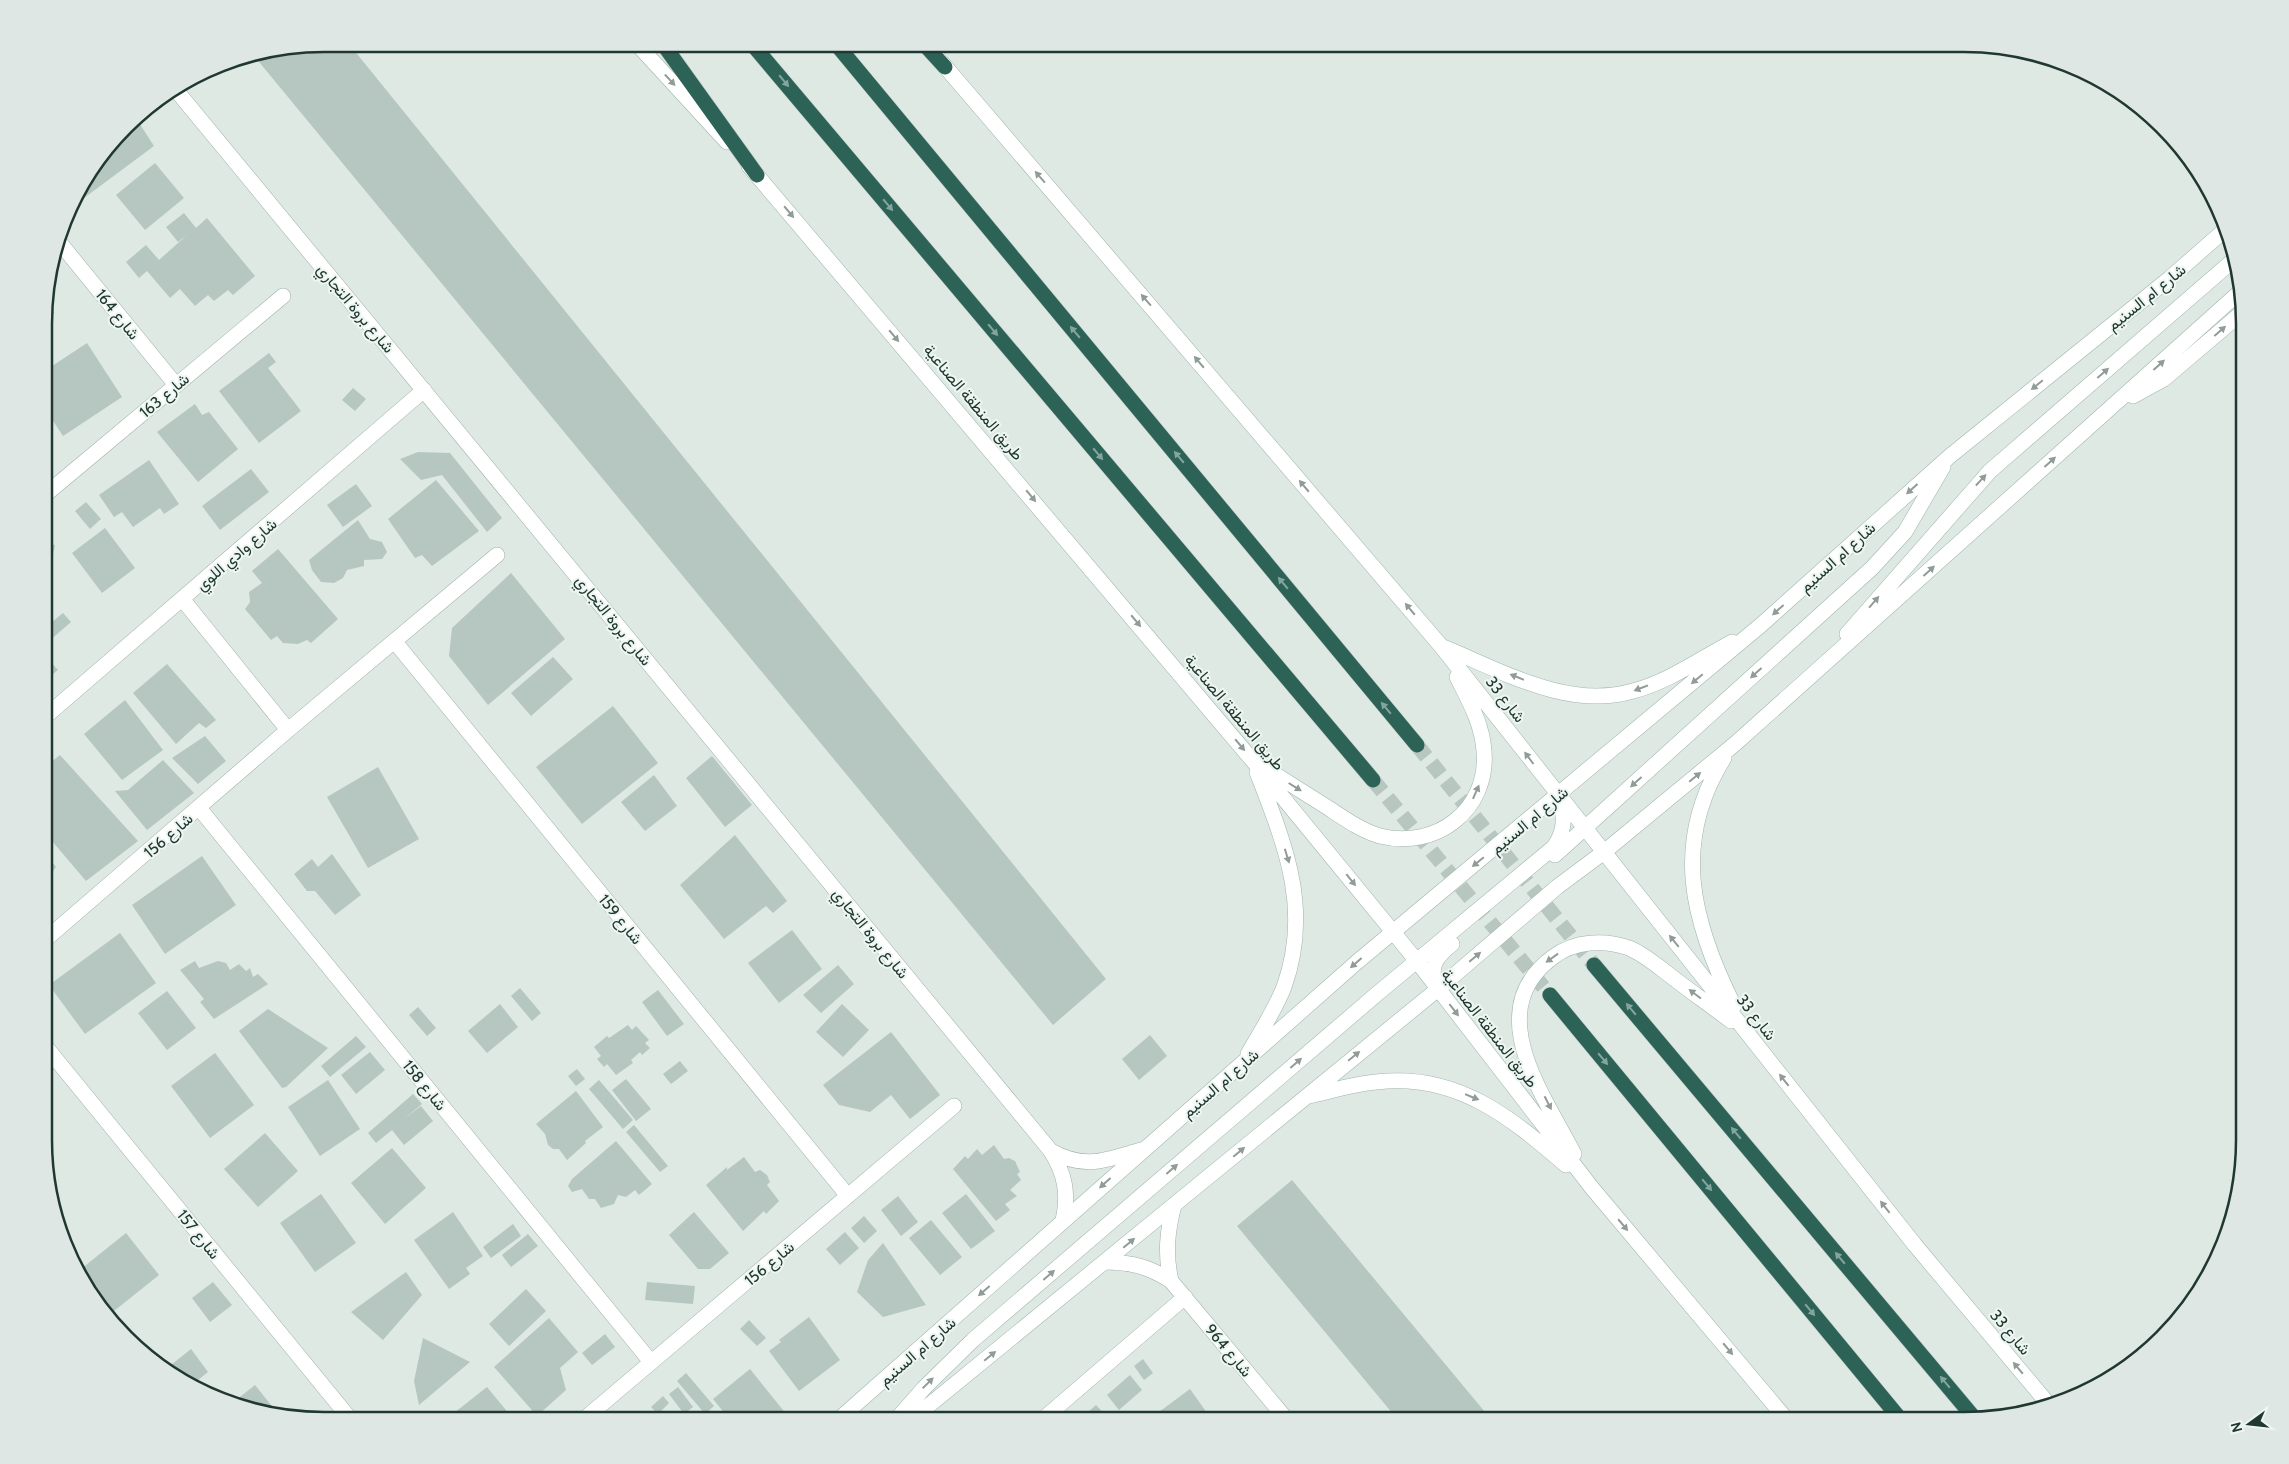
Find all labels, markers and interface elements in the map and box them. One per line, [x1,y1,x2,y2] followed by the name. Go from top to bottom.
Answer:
[664,73,676,85] one-way arrow
[778,74,789,87] one-way arrow
[1035,171,1046,183] one-way arrow
[883,199,894,212] one-way arrow
[783,205,795,217] one-way arrow
[310,260,398,359] street label: شارع بروة التجاري
[2103,260,2191,336] street label: شارع ام السنيم
[90,285,144,345] street label: شارع 164
[1140,295,1152,307] one-way arrow
[987,323,999,335] one-way arrow
[2214,325,2227,336] one-way arrow
[1070,326,1081,339] one-way arrow
[889,329,900,342] one-way arrow
[919,341,1028,465] street label: طريق المنطقة الصناعية
[1193,356,1204,369] one-way arrow
[2152,359,2165,370] one-way arrow
[2097,367,2110,378] one-way arrow
[136,369,194,423] street label: شارع 163
[2031,380,2044,391] one-way arrow
[1092,447,1104,459] one-way arrow
[1174,451,1185,464] one-way arrow
[2044,456,2056,468] one-way arrow
[1975,474,1987,486] one-way arrow
[1298,480,1310,492] one-way arrow
[1906,484,1919,495] one-way arrow
[1025,490,1037,502] one-way arrow
[192,514,283,598] street label: شارع وادي اللوي
[1795,518,1881,598] street label: شارع ام السنيم
[1923,565,1935,577] one-way arrow
[568,571,656,672] street label: شارع بروة التجاري
[1277,576,1288,589] one-way arrow
[1868,596,1879,608] one-way arrow
[1404,603,1415,616] one-way arrow
[1773,604,1785,616] one-way arrow
[1130,614,1141,627] one-way arrow
[1180,651,1289,775] street label: طريق المنطقة الصناعية
[1751,667,1763,679] one-way arrow
[1480,673,1529,727] street label: شارع 33
[1509,673,1524,681] one-way arrow
[1691,673,1703,684] one-way arrow
[1633,684,1648,692] one-way arrow
[1381,702,1392,714] one-way arrow
[1235,738,1246,751] one-way arrow
[1523,752,1534,765] one-way arrow
[1689,771,1702,782] one-way arrow
[1630,776,1642,788] one-way arrow
[1288,782,1301,792] one-way arrow
[1487,782,1573,860] street label: شارع ام السنيم
[1473,785,1481,799] one-way arrow
[140,809,198,863] street label: شارع 156
[1284,849,1292,864] one-way arrow
[1472,856,1485,867] one-way arrow
[1345,874,1356,886] one-way arrow
[825,884,913,985] street label: شارع بروة التجاري
[593,891,646,949] street label: شارع 159
[1669,935,1680,948] one-way arrow
[1468,952,1481,963] one-way arrow
[1545,953,1559,963] one-way arrow
[1350,957,1362,968] one-way arrow
[1437,965,1542,1092] street label: طريق المنطقة الصناعية
[1689,989,1702,1000] one-way arrow
[1731,991,1780,1045] street label: شارع 33
[1449,1003,1459,1017] one-way arrow
[1626,1003,1637,1016] one-way arrow
[1178,1045,1264,1123] street label: شارع ام السنيم
[1348,1051,1361,1062] one-way arrow
[1598,1053,1609,1066] one-way arrow
[397,1056,451,1116] street label: شارع 158
[1289,1057,1301,1069] one-way arrow
[1779,1073,1790,1086] one-way arrow
[1465,1093,1479,1101] one-way arrow
[1544,1096,1552,1110] one-way arrow
[1730,1127,1741,1140] one-way arrow
[1232,1146,1245,1157] one-way arrow
[1166,1163,1179,1174] one-way arrow
[1100,1177,1112,1189] one-way arrow
[1701,1178,1712,1191] one-way arrow
[1880,1200,1890,1214] one-way arrow
[172,1206,224,1264] street label: شارع 157
[1618,1218,1629,1231] one-way arrow
[741,1237,799,1291] street label: شارع 156
[1123,1237,1136,1248] one-way arrow
[1835,1252,1846,1265] one-way arrow
[1042,1269,1055,1280] one-way arrow
[978,1285,990,1297] one-way arrow
[1805,1303,1816,1316] one-way arrow
[1985,1306,2035,1360] street label: شارع 33
[875,1313,961,1391] street label: شارع ام السنيم
[1199,1320,1256,1382] street label: شارع 964
[1722,1343,1734,1355] one-way arrow
[983,1351,996,1362] one-way arrow
[2013,1362,2024,1375] one-way arrow
[1939,1376,1950,1389] one-way arrow
[922,1378,934,1390] one-way arrow
[2224,1399,2274,1449] north arrow
[2226,1420,2246,1434] text: N

